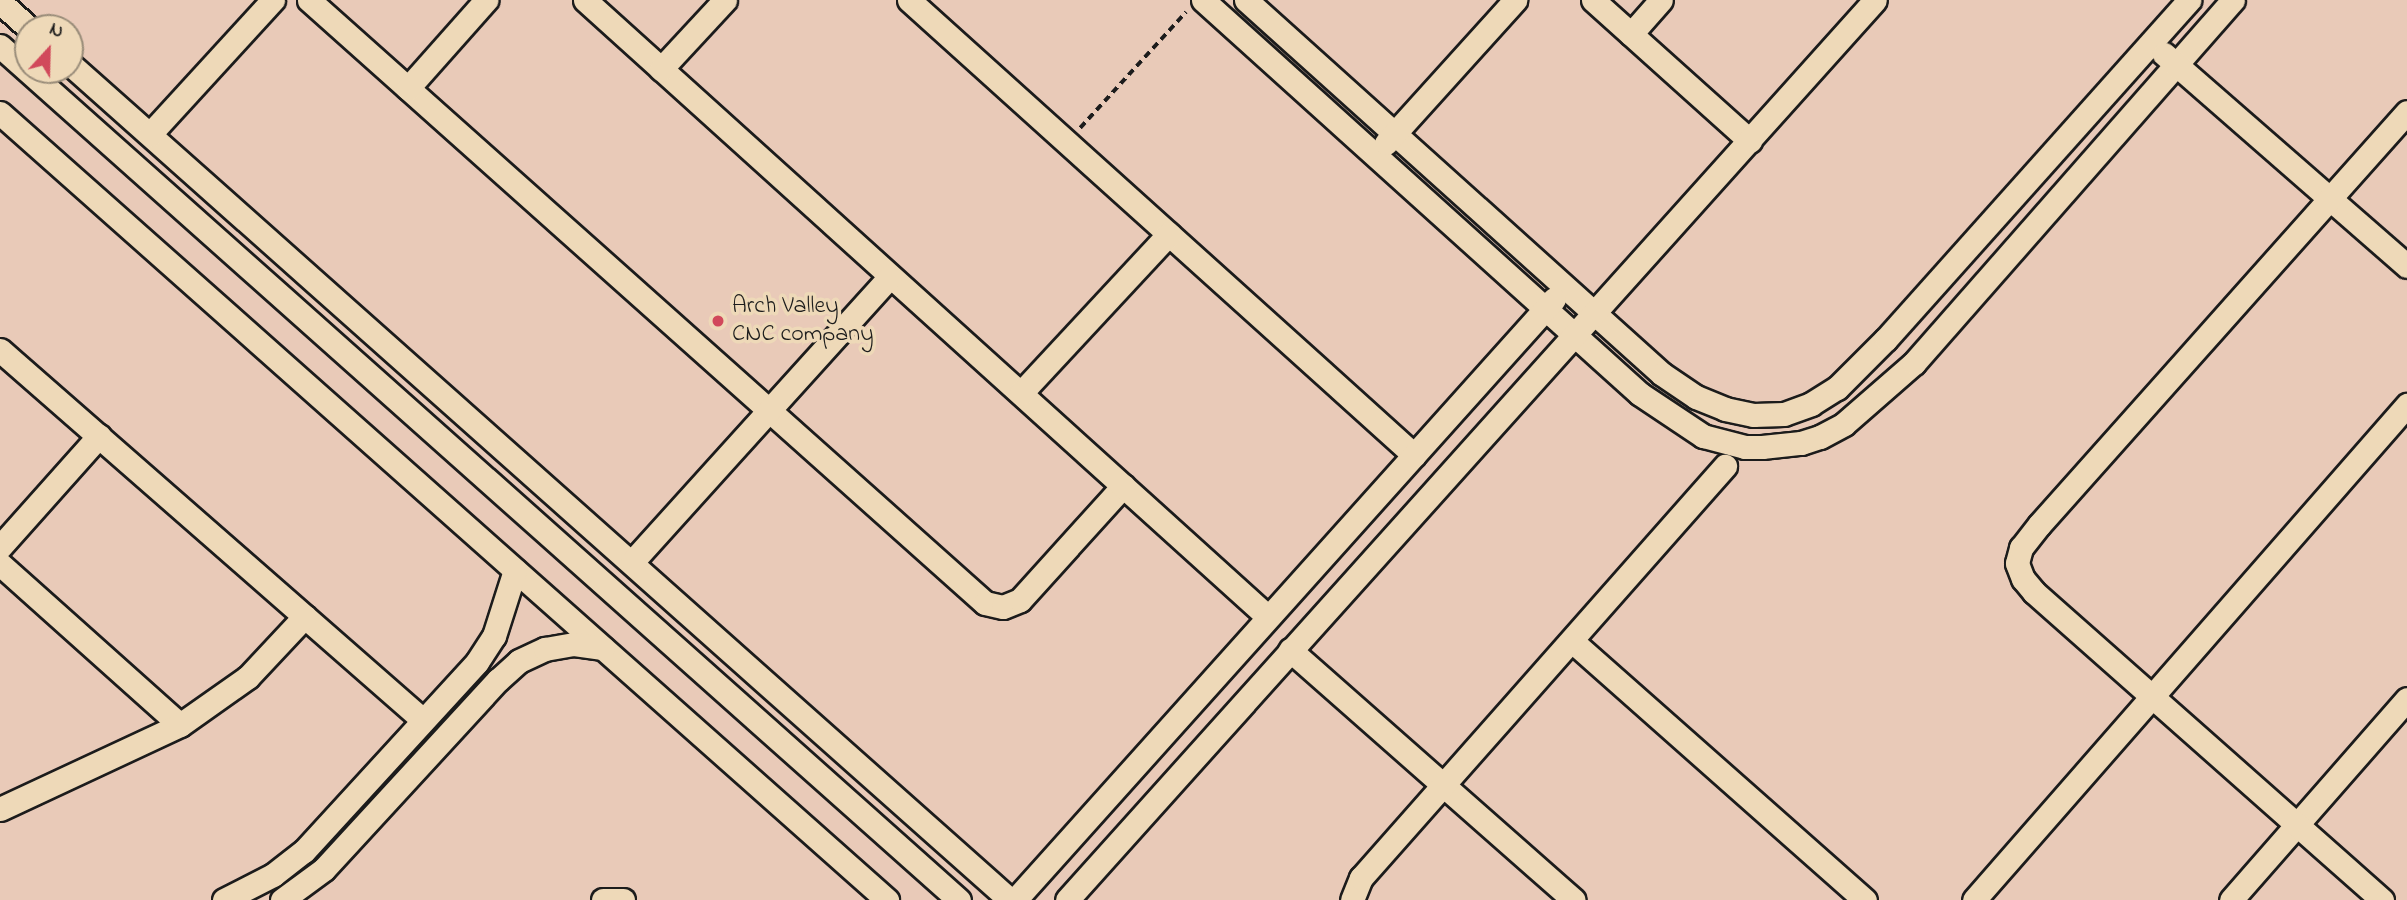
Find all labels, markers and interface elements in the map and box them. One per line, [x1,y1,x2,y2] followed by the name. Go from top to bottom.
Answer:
[14,14,84,84] north arrow
[45,16,67,46] text: N
[732,293,874,349] place label: Arch Valley CNC company
[710,313,726,329] marker: Arch Valley CNC company

